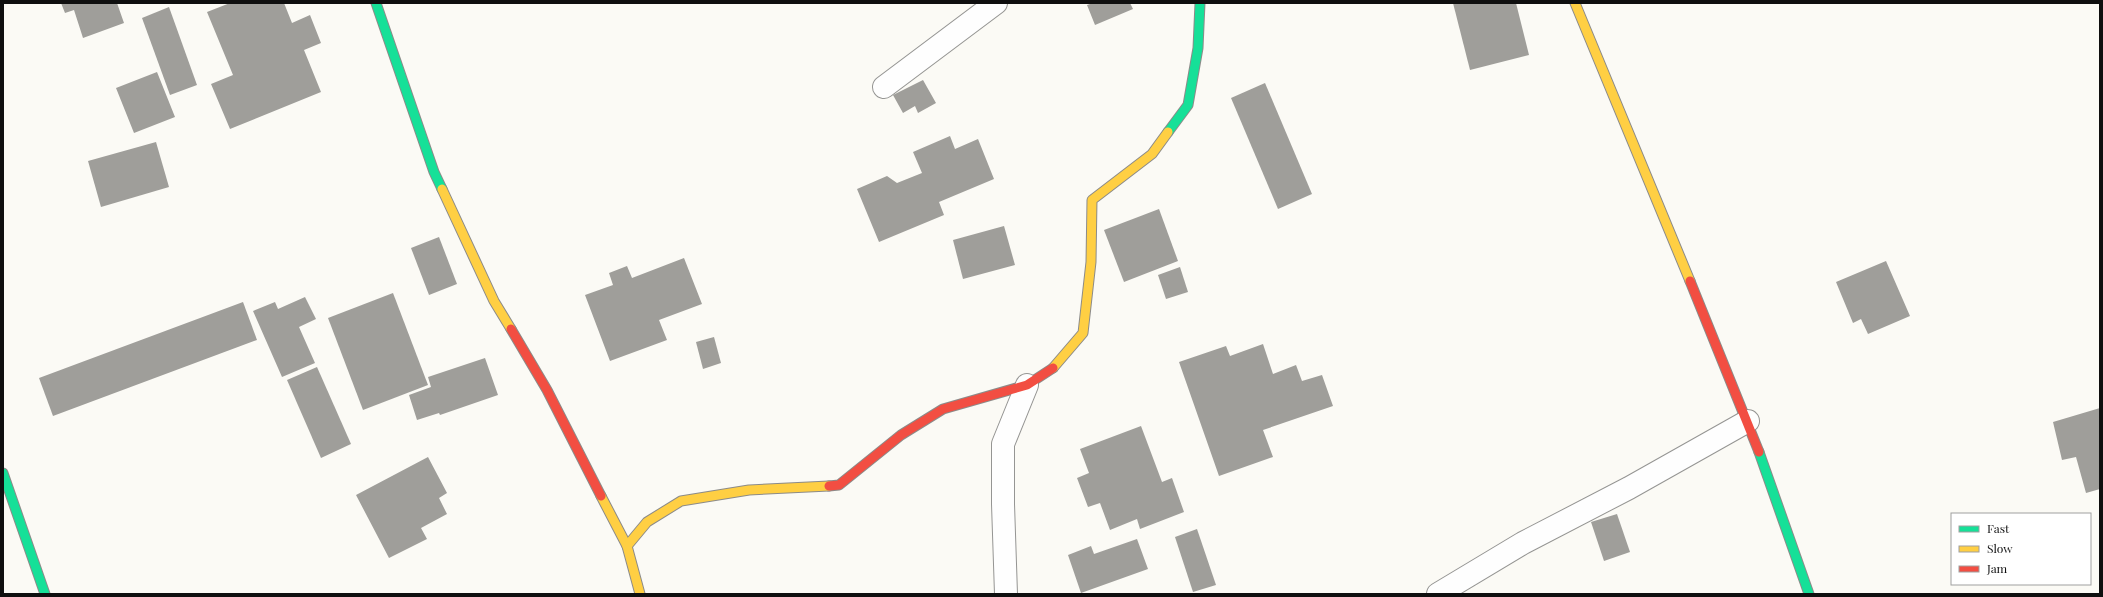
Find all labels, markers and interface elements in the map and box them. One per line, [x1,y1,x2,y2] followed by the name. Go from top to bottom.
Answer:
[1951,513,2091,585] legend
[1987,520,2010,536] text: Fast
[1987,540,2013,556] text: Slow
[1986,560,2008,576] text: Jam

